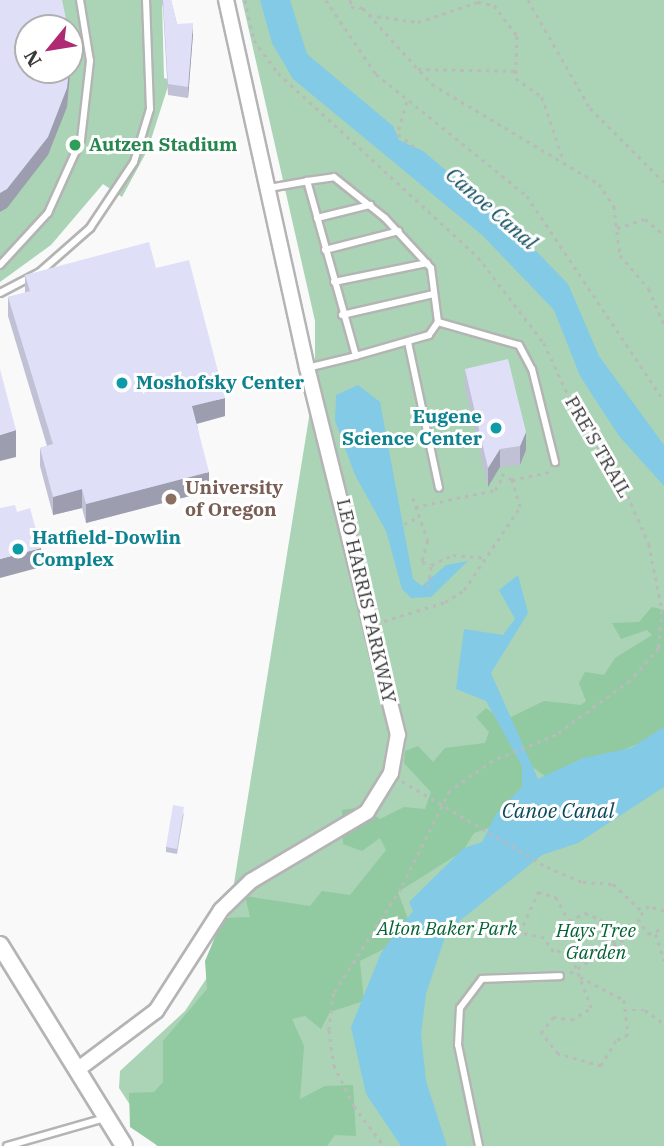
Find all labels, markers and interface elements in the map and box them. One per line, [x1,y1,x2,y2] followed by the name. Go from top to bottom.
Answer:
[14,14,84,84] north arrow
[18,46,47,71] text: N
[89,134,238,156] place label: Autzen Stadium
[67,137,83,153] marker: Autzen Stadium
[441,162,543,254] water label: Canoe Canal
[136,372,304,394] place label: Moshofsky Center
[114,375,130,391] marker: Moshofsky Center
[560,392,636,502] street label: PRE'S TRAIL
[342,406,482,450] place label: Eugene Science Center
[488,420,504,436] marker: Eugene Science Center
[185,477,283,521] place label: University of Oregon
[163,491,179,507] marker: University of Oregon
[331,497,401,705] street label: LEO HARRIS PARKWAY
[32,527,181,571] place label: Hatfield-Dowlin Complex
[10,541,26,557] marker: Hatfield-Dowlin Complex
[502,797,614,823] water label: Canoe Canal
[377,918,517,940] park label: Alton Baker Park
[556,920,636,964] park label: Hays Tree Garden

